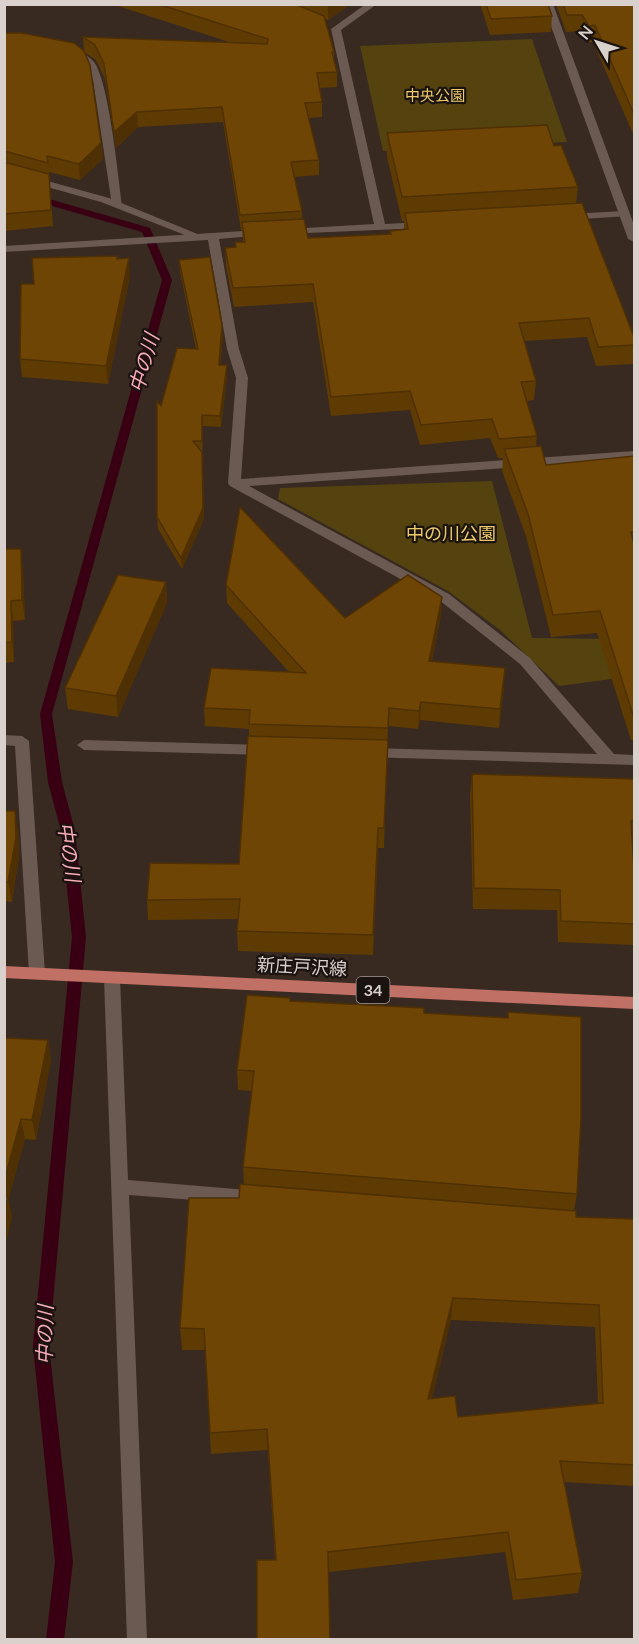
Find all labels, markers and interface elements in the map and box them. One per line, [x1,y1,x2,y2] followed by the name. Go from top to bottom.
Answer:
[567,12,627,72] north arrow
[574,21,596,43] text: N
[405,86,465,104] park label: 中央公園
[123,329,163,395] water label: 中の川
[406,522,496,544] park label: 中の川公園
[54,820,86,885] water label: 中の川
[257,953,348,979] street label: 新庄戸沢線
[356,977,389,1003] road number: 34
[31,1303,57,1365] water label: 中の川

